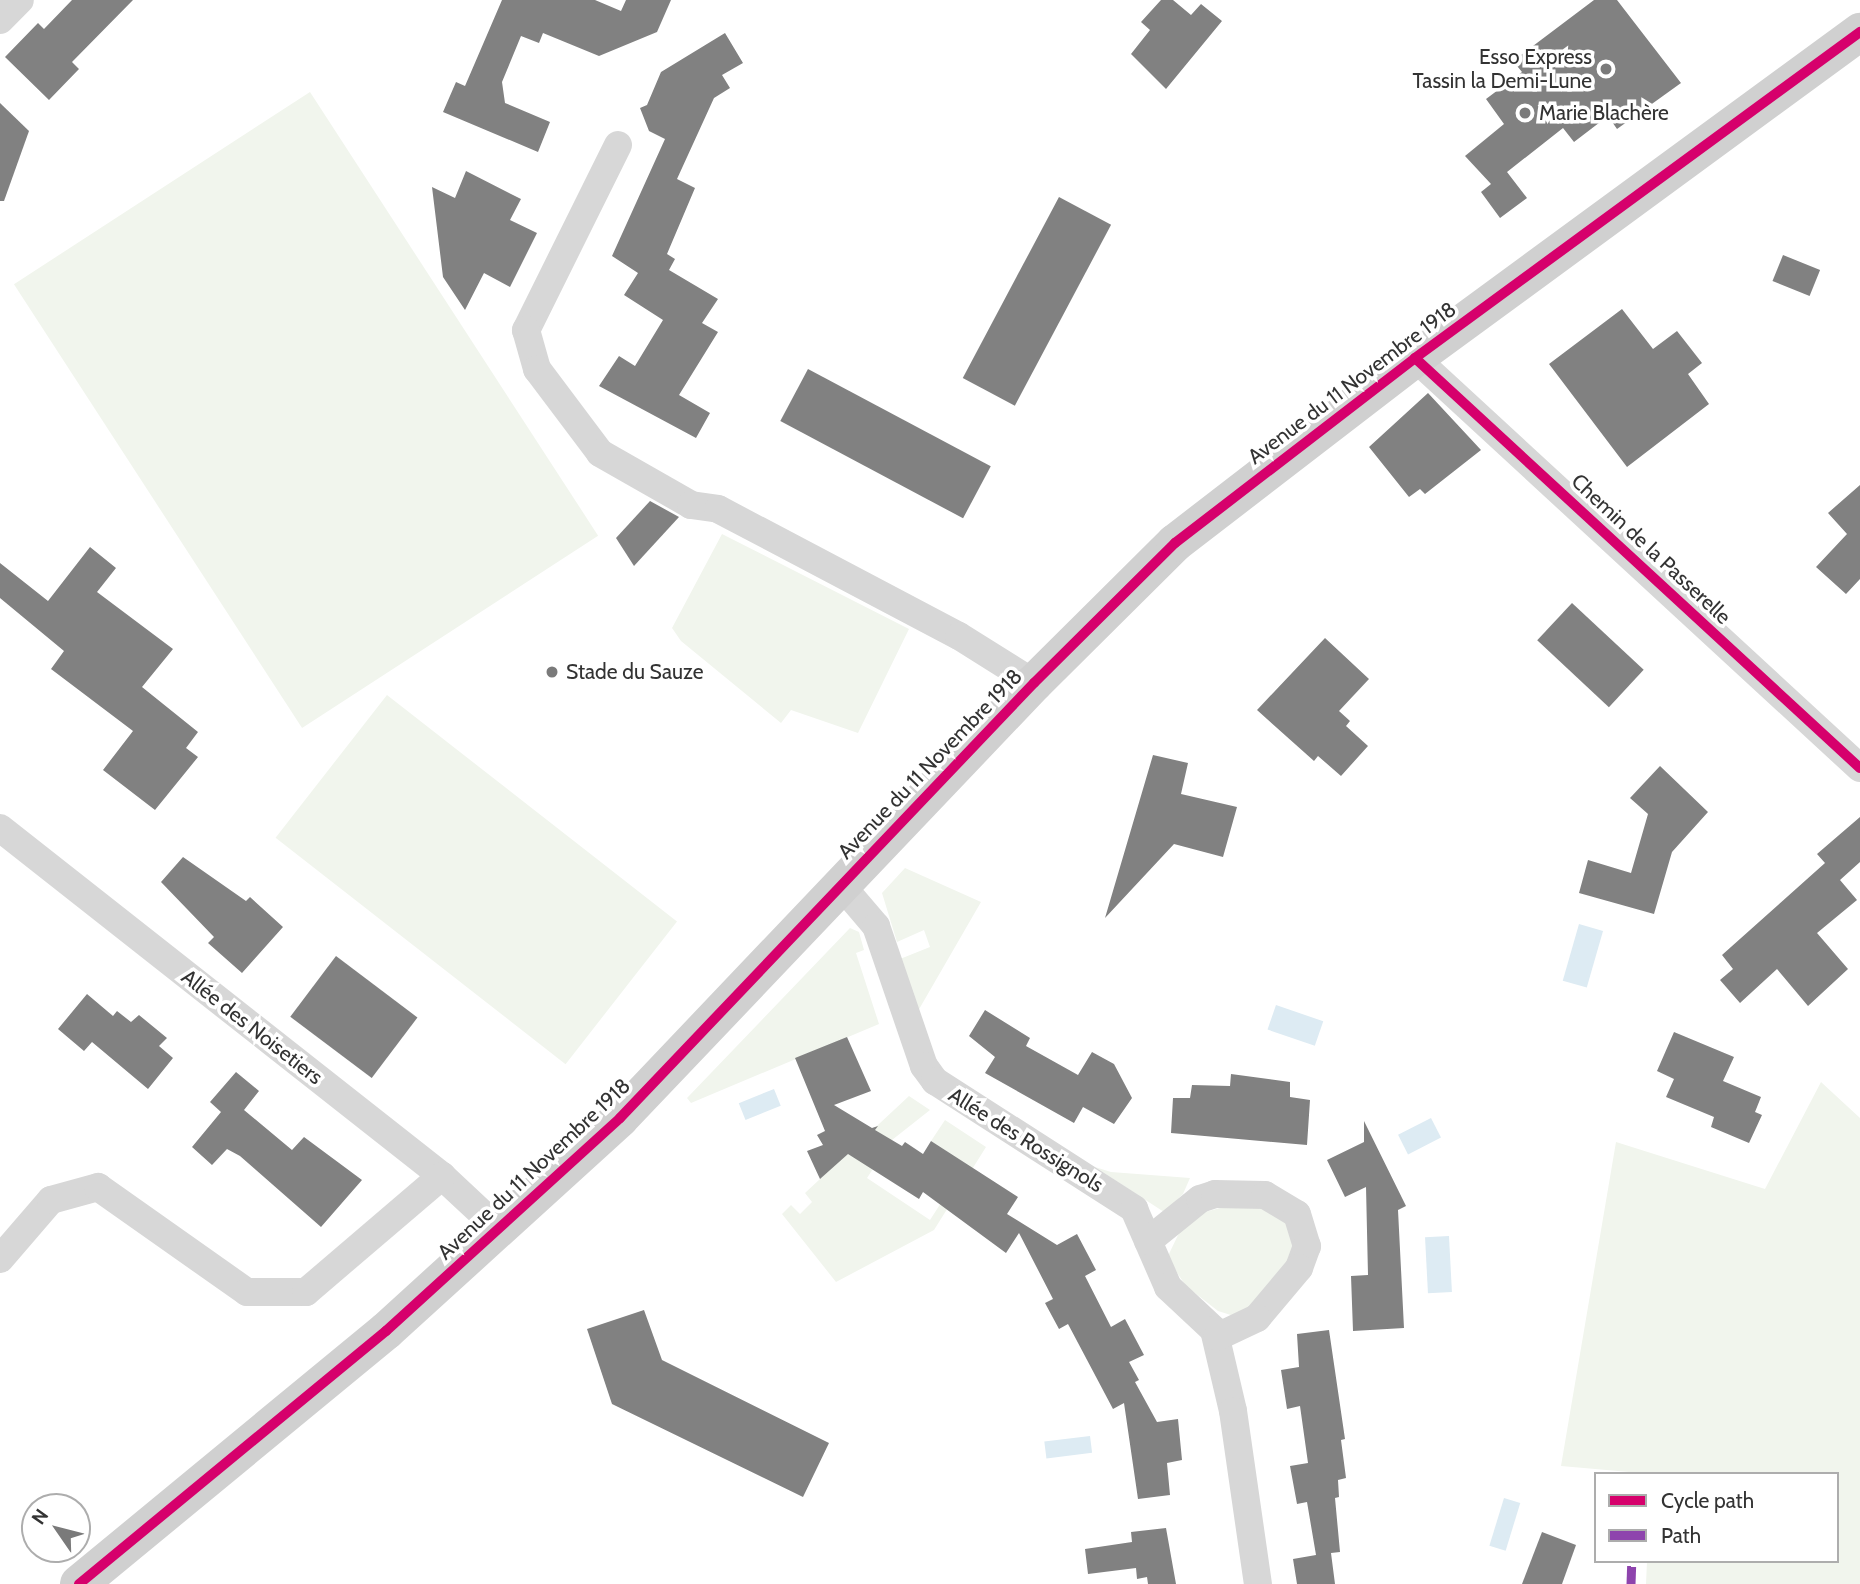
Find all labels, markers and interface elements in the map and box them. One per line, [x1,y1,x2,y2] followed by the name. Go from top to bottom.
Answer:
[1412,44,1592,94] place label: Esso Express Tassin la Demi-Lune
[1598,61,1614,77] marker: Esso Express Tassin la Demi-Lune
[1539,100,1669,126] place label: Marie Blachère
[1517,105,1533,121] marker: Marie Blachère
[1243,296,1461,470] street label: Avenue du 11 Novembre 1918
[1566,469,1736,629] street label: Chemin de la Passerelle
[566,659,703,685] place label: Stade du Sauze
[544,664,560,680] marker: Stade du Sauze
[833,664,1027,864] street label: Avenue du 11 Novembre 1918
[176,964,328,1090] street label: Allée des Noisetiers
[432,1073,636,1265] street label: Avenue du 11 Novembre 1918
[944,1082,1108,1198] street label: Allée des Rossignols
[1594,1472,1839,1563] legend
[1661,1488,1754,1513] text: Cycle path
[21,1493,91,1563] north arrow
[27,1505,53,1529] text: N
[1661,1523,1701,1548] text: Path

